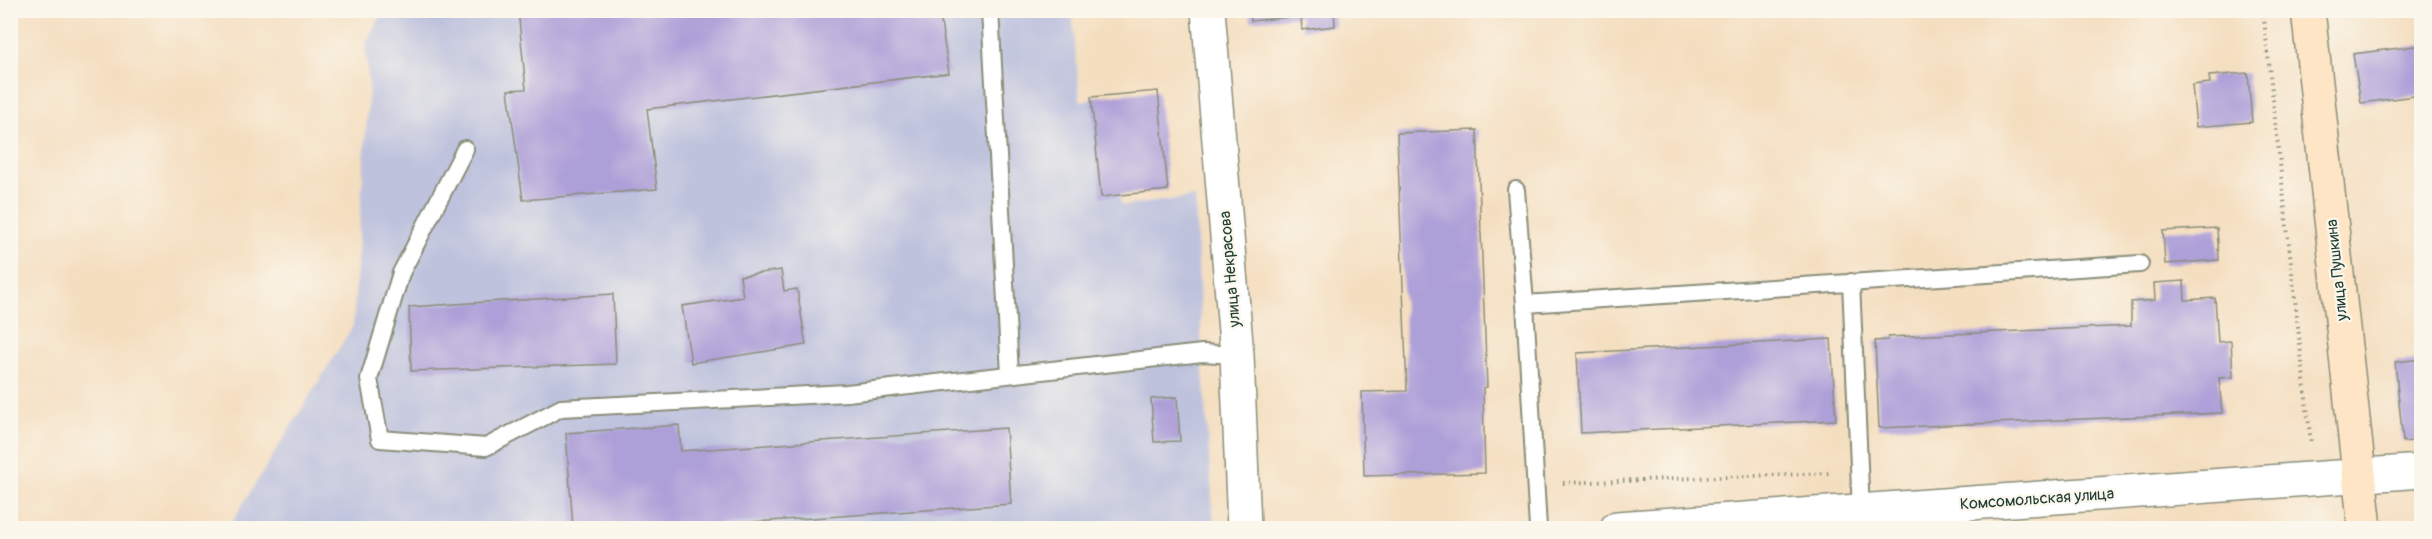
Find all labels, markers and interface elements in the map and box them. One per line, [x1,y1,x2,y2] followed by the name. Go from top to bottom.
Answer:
[1215,210,1245,329] street label: улица Некрасова
[2322,218,2352,323] street label: улица Пушкина
[1959,484,2115,514] street label: Комсомольская улица

